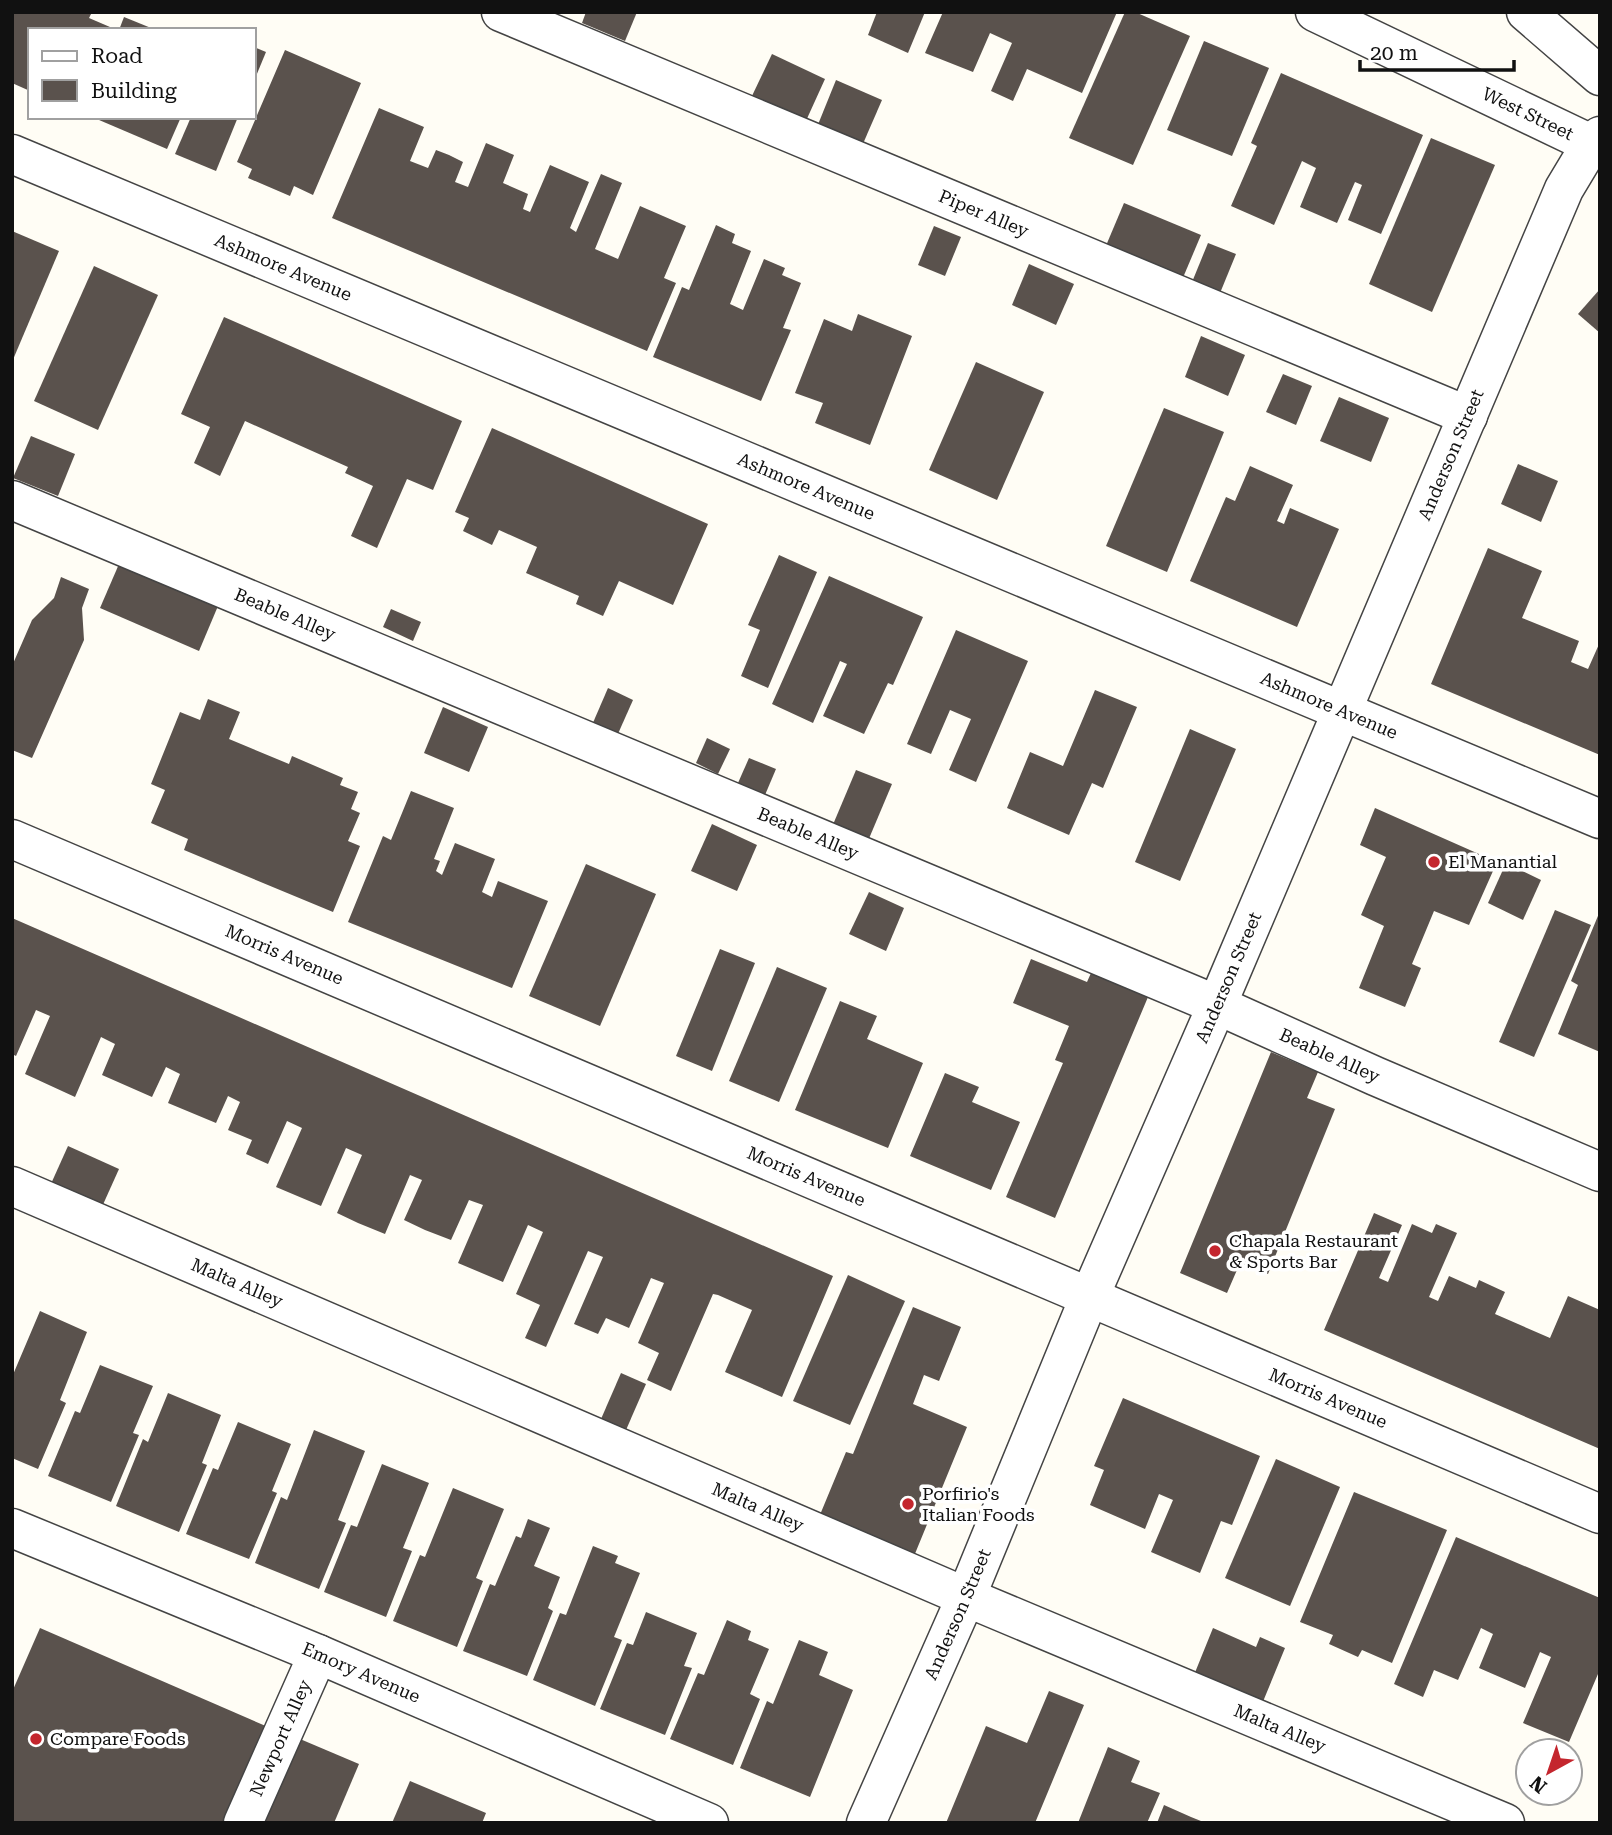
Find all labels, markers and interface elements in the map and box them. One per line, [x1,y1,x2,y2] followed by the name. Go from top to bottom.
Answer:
[28,28,256,119] legend
[1360,28,1514,72] scale bar
[1370,41,1418,65] text: 20 m
[91,44,143,68] text: Road
[91,79,177,103] text: Building
[1479,83,1578,144] street label: West Street
[936,185,1032,241] street label: Piper Alley
[212,229,355,305] street label: Ashmore Avenue
[1413,386,1488,523] street label: Anderson Street
[735,448,878,524] street label: Ashmore Avenue
[231,583,339,645] street label: Beable Alley
[1258,667,1401,743] street label: Ashmore Avenue
[754,803,862,864] street label: Beable Alley
[1448,851,1558,872] place label: El Manantial
[1426,854,1442,870] marker: El Manantial
[1191,908,1265,1046] street label: Anderson Street
[222,920,347,989] street label: Morris Avenue
[1276,1024,1384,1087] street label: Beable Alley
[744,1142,869,1211] street label: Morris Avenue
[1229,1230,1398,1272] place label: Chapala Restaurant & Sports Bar
[1207,1243,1223,1259] marker: Chapala Restaurant & Sports Bar
[188,1254,287,1312] street label: Malta Alley
[1266,1364,1391,1432] street label: Morris Avenue
[709,1478,807,1536] street label: Malta Alley
[922,1483,1035,1525] place label: Porfirio's Italian Foods
[900,1496,916,1512] marker: Porfirio's Italian Foods
[920,1545,995,1683] street label: Anderson Street
[299,1638,424,1707] street label: Emory Avenue
[245,1676,315,1799] street label: Newport Alley
[1231,1700,1329,1757] street label: Malta Alley
[50,1728,186,1749] place label: Compare Foods
[28,1731,44,1747] marker: Compare Foods
[1514,1737,1584,1807] north arrow
[1525,1771,1551,1798] text: N

